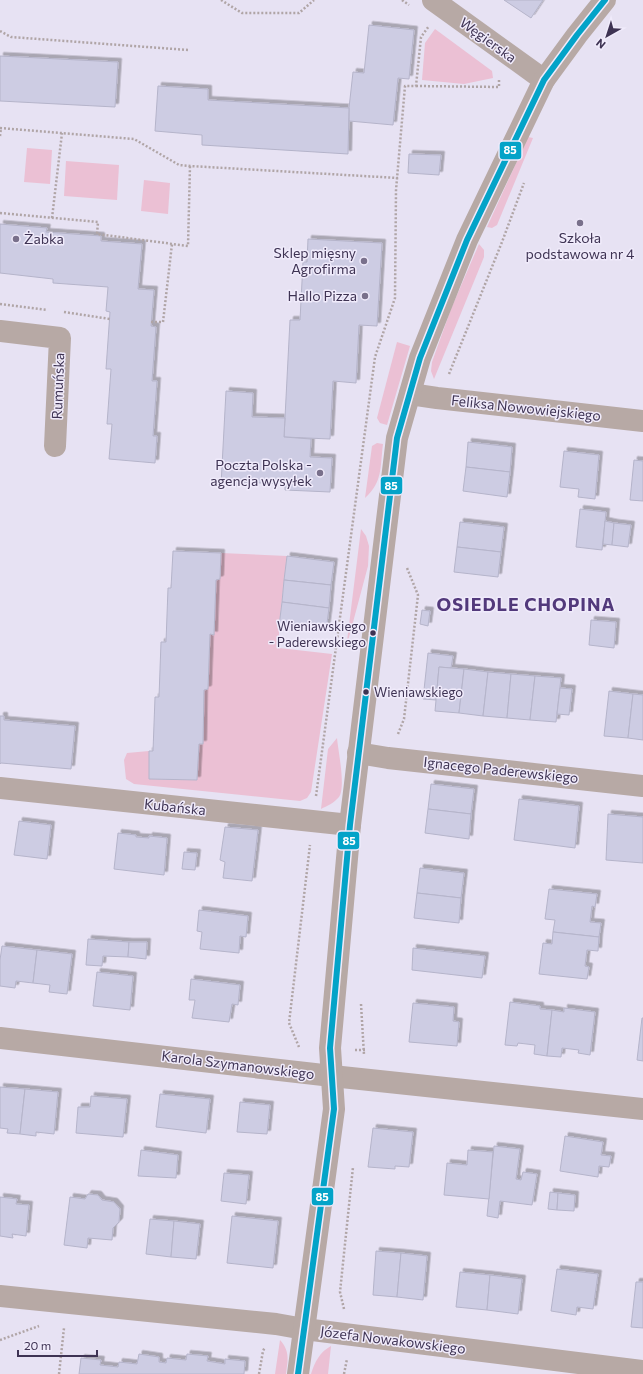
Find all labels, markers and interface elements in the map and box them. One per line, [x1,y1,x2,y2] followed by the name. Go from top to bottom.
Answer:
[457,13,520,66] street label: Węgierska
[587,16,627,56] north arrow
[593,37,608,52] text: N
[499,141,522,160] line badge: 85
[503,143,517,156] text: 85
[575,218,585,228] marker: Szkoła podstawowa nr 4
[526,229,635,262] place label: Szkoła podstawowa nr 4
[24,230,64,247] place label: Żabka
[11,234,21,244] marker: Żabka
[274,244,356,277] place label: Sklep mięsny Agrofirma
[359,256,369,266] marker: Sklep mięsny Agrofirma
[287,287,357,304] place label: Hallo Pizza
[360,291,370,301] marker: Hallo Pizza
[48,352,67,419] street label: Rumuńska
[450,391,602,424] street label: Feliksa Nowowiejskiego
[210,456,312,489] place label: Poczta Polska - agencja wysyłek
[315,468,325,478] marker: Poczta Polska - agencja wysyłek
[380,476,403,495] line badge: 85
[384,479,398,492] text: 85
[437,593,615,615] district label: OSIEDLE CHOPINA
[269,618,366,650] place label: Wieniawskiego - Paderewskiego
[368,628,378,638] marker: Wieniawskiego - Paderewskiego
[374,684,463,700] place label: Wieniawskiego
[361,687,371,697] marker: Wieniawskiego
[423,753,579,786] street label: Ignacego Paderewskiego
[143,795,207,818] street label: Kubańska
[337,831,360,850] line badge: 85
[342,834,356,847] text: 85
[161,1047,316,1082] street label: Karola Szymanowskiego
[311,1187,334,1206] line badge: 85
[315,1190,329,1203] text: 85
[319,1322,467,1357] street label: Józefa Nowakowskiego
[18,1332,97,1358] scale bar
[24,1338,51,1352] text: 20 m

